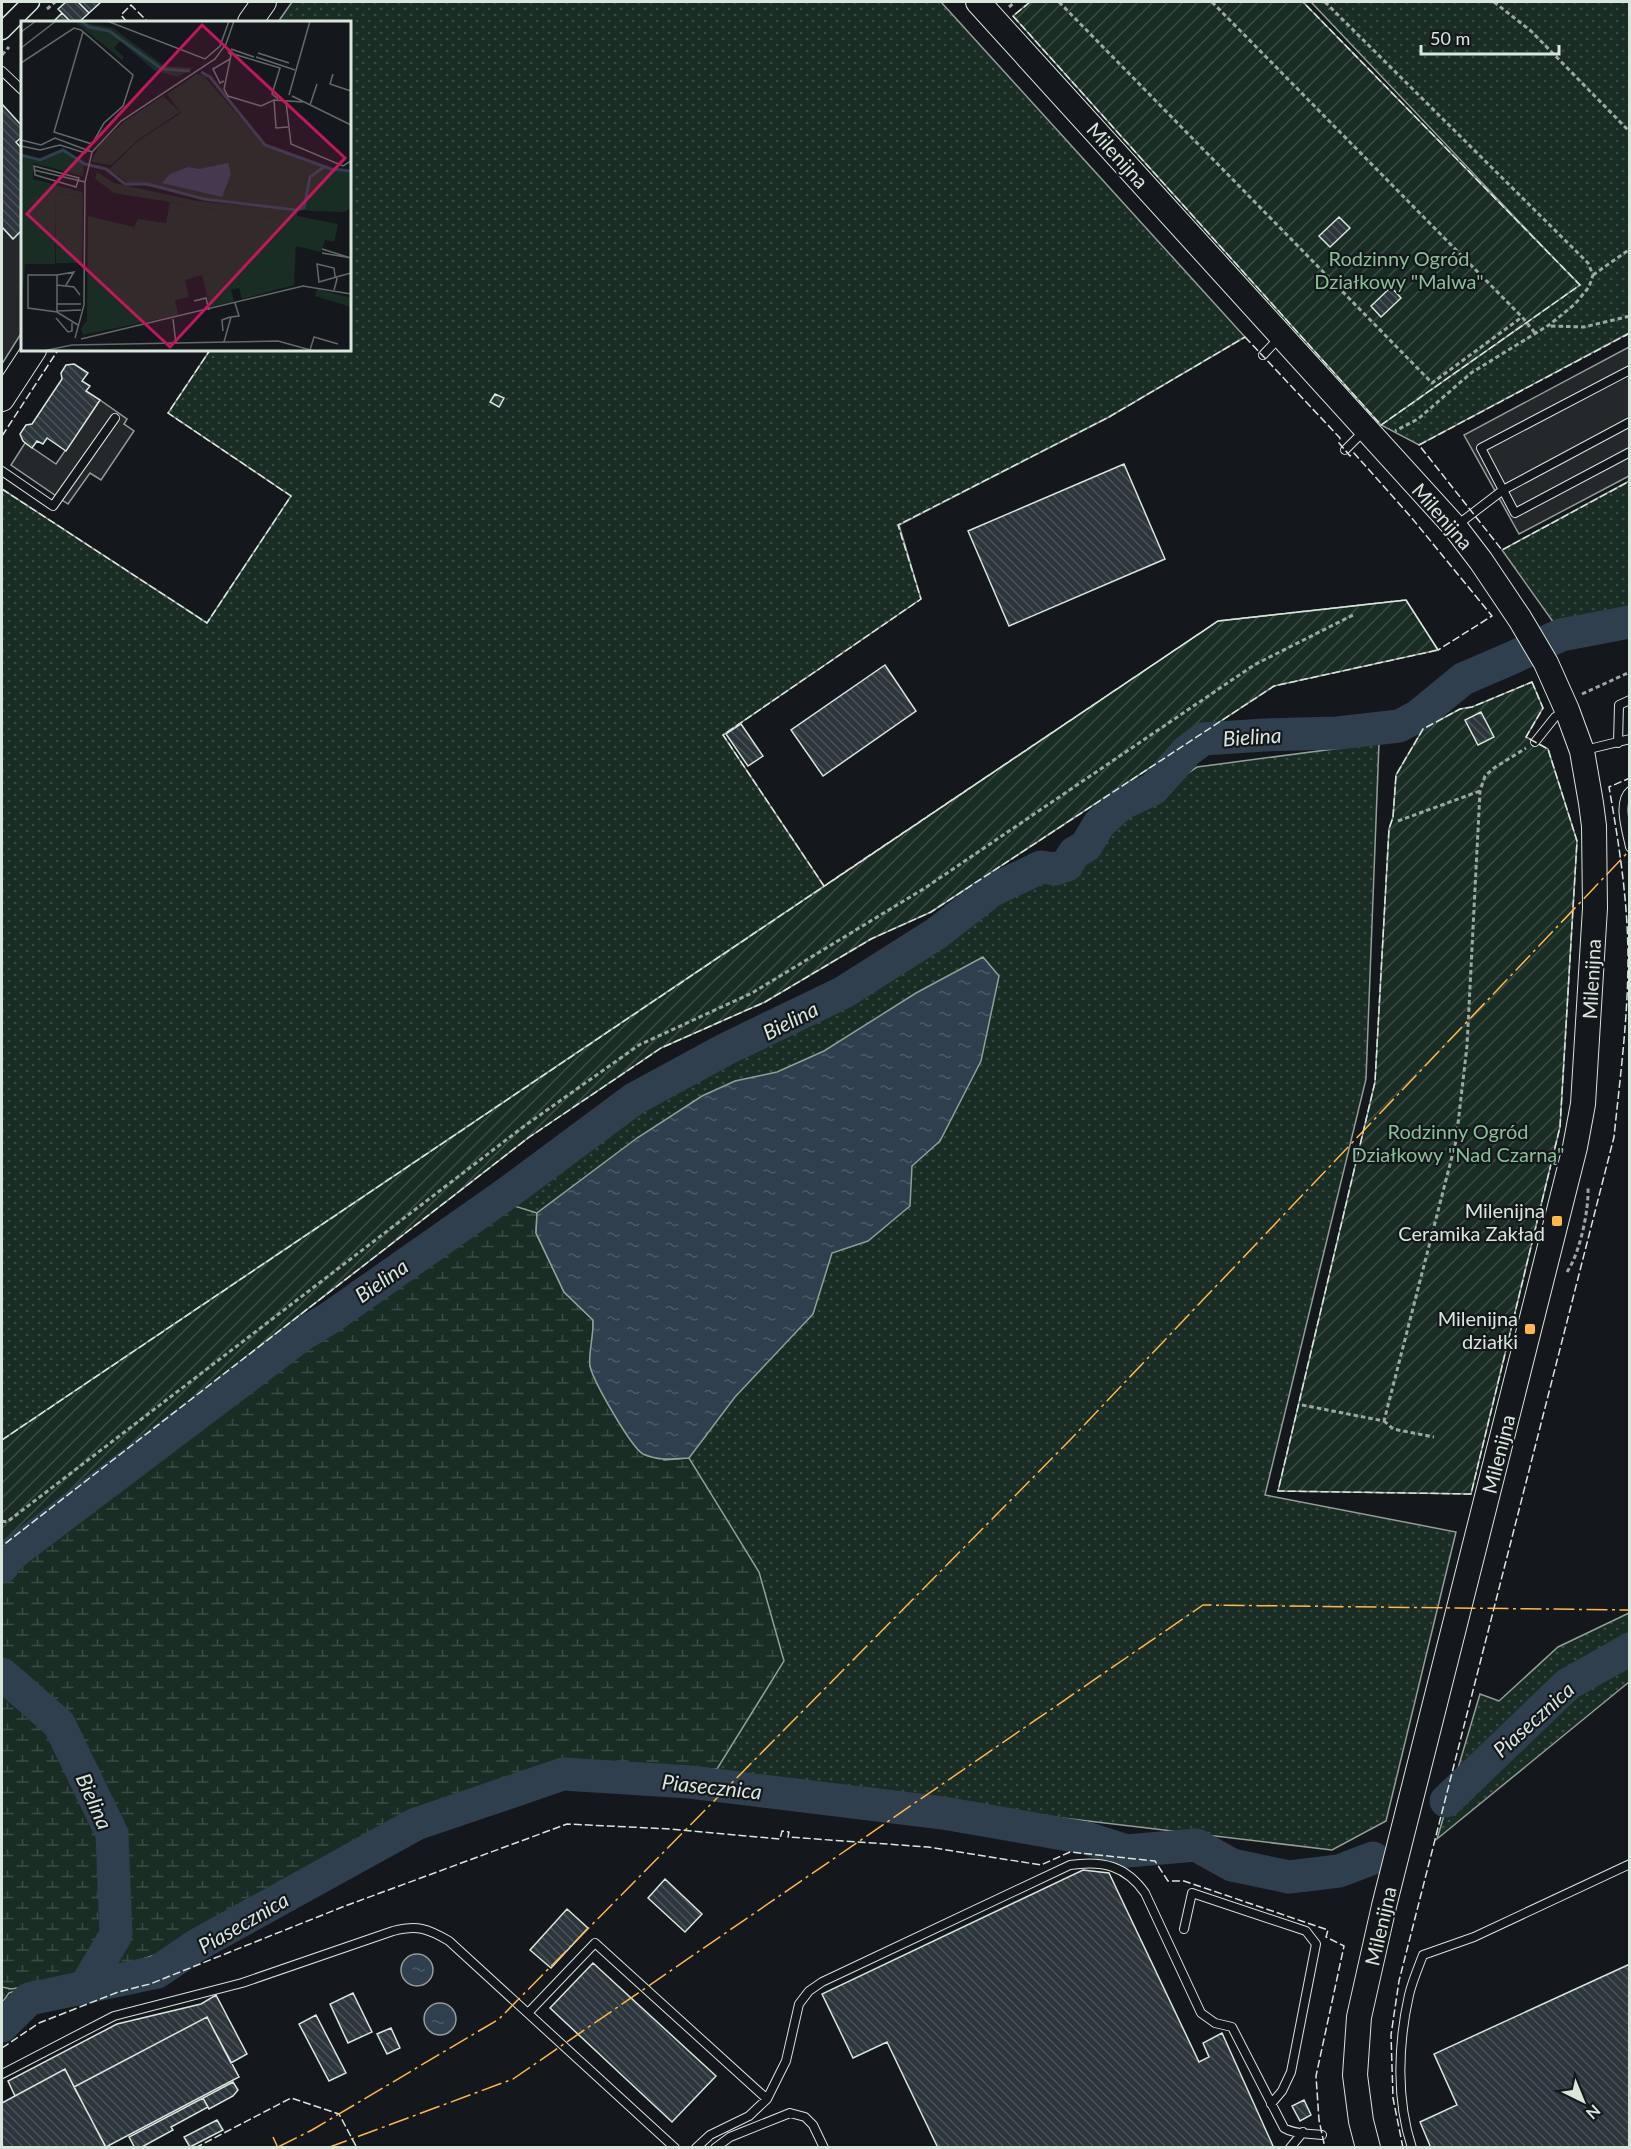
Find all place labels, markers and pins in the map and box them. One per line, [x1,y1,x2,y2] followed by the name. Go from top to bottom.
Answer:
[1398,1198,1545,1245] place label: Milenijna Ceramika Zakład
[1550,1214,1564,1228] marker: Milenijna Ceramika Zakład
[1438,1306,1518,1353] place label: Milenijna działki
[1523,1322,1537,1336] marker: Milenijna działki

